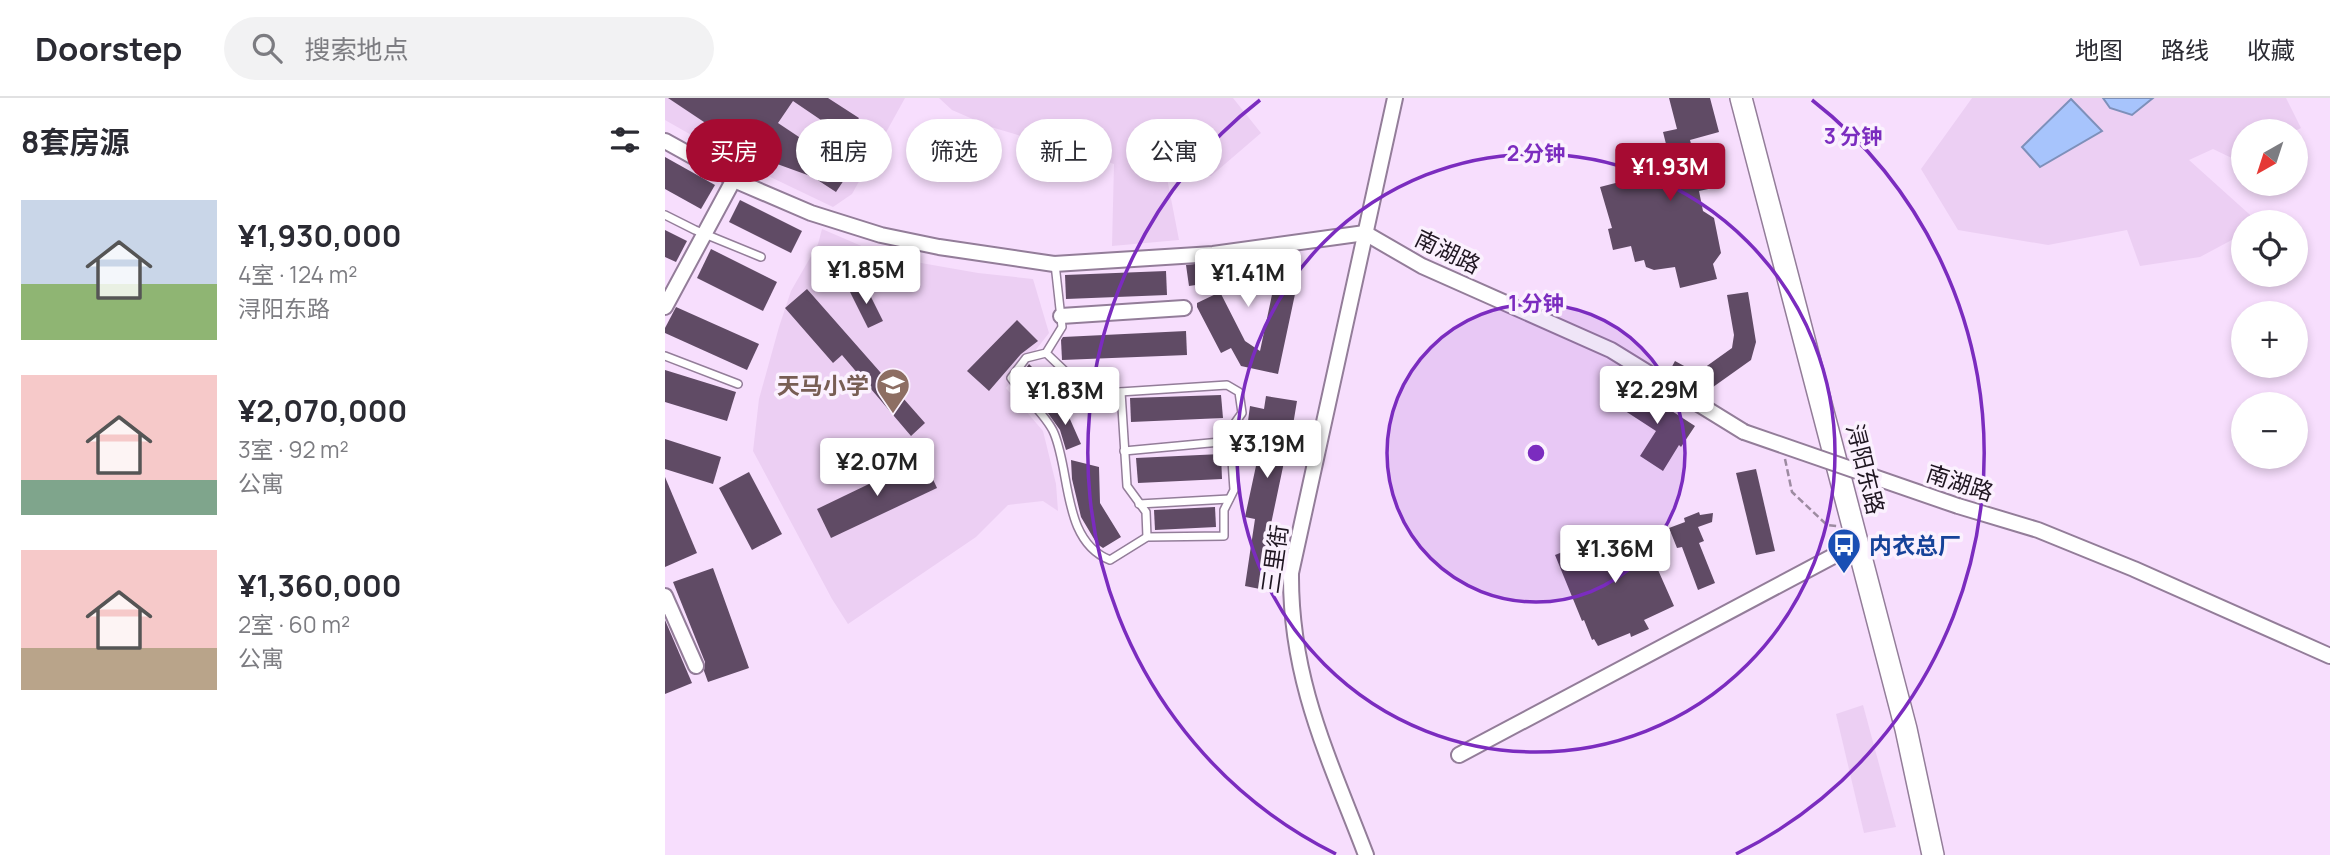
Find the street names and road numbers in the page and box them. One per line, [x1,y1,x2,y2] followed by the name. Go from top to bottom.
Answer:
[1410,221,1486,281] street label: 南湖路
[1839,420,1893,518] street label: 浔阳东路
[1922,456,1998,508] street label: 南湖路
[1253,523,1295,595] street label: 三里街

